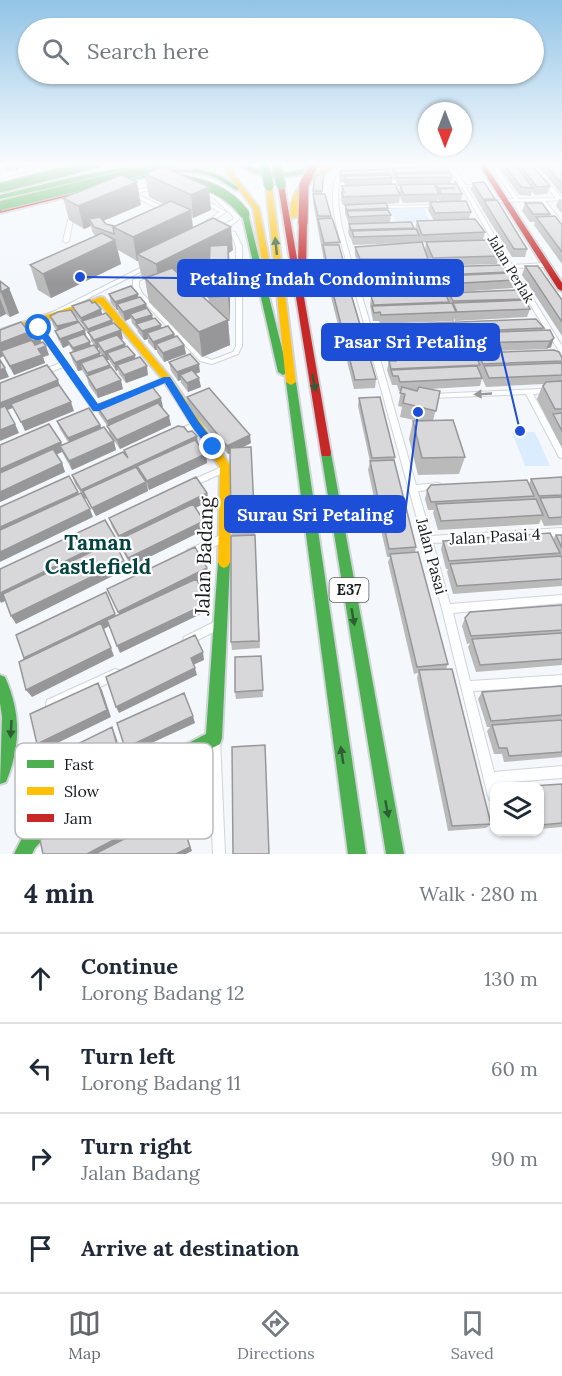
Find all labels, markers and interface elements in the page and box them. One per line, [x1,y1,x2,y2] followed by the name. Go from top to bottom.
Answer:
[18,18,544,84] search box
[39,35,72,68] icon: search
[87,37,209,65] text: Search here
[418,102,472,156] north arrow
[483,231,539,307] street label: Jalan Perlak
[271,236,281,255] one-way arrow
[178,260,463,296] callout: Petaling Indah Condominiums
[189,267,451,290] text: Petaling Indah Condominiums
[25,314,51,340] route start
[322,324,499,360] callout: Pasar Sri Petaling
[334,330,487,353] text: Pasar Sri Petaling
[310,374,319,393] one-way arrow
[473,389,492,398] one-way arrow
[199,433,225,459] route end
[189,495,218,617] street label: Jalan Badang
[225,496,405,532] callout: Surau Sri Petaling
[237,503,394,526] text: Surau Sri Petaling
[412,515,452,597] street label: Jalan Pasai
[448,524,541,548] street label: Jalan Pasai 4
[45,529,151,580] district label: Taman Castlefield
[330,578,368,602] road number: E37
[349,608,358,627] one-way arrow
[7,719,16,738] one-way arrow
[15,743,213,839] legend
[338,745,347,764] one-way arrow
[64,754,95,774] text: Fast
[64,781,100,801] text: Slow
[490,782,544,836] map controls
[490,782,544,836] button: layers
[383,800,392,819] one-way arrow
[63,808,92,828] text: Jam
[24,877,94,910] text: 4 min
[419,881,538,906] text: Walk · 280 m
[81,952,178,980] text: Continue
[24,962,57,995] icon: ahead
[484,966,538,991] text: 130 m
[81,980,244,1005] text: Lorong Badang 12
[81,1042,175,1070] text: Turn left
[24,1052,57,1085] icon: left
[491,1056,538,1081] text: 60 m
[81,1070,241,1095] text: Lorong Badang 11
[81,1132,192,1160] text: Turn right
[24,1142,57,1175] icon: right
[491,1146,538,1171] text: 90 m
[81,1160,200,1185] text: Jalan Badang
[24,1232,57,1265] icon: arrive
[81,1234,299,1262] text: Arrive at destination
[68,1307,101,1363] tab: Map
[237,1307,315,1363] tab: Directions
[451,1307,494,1363] tab: Saved

